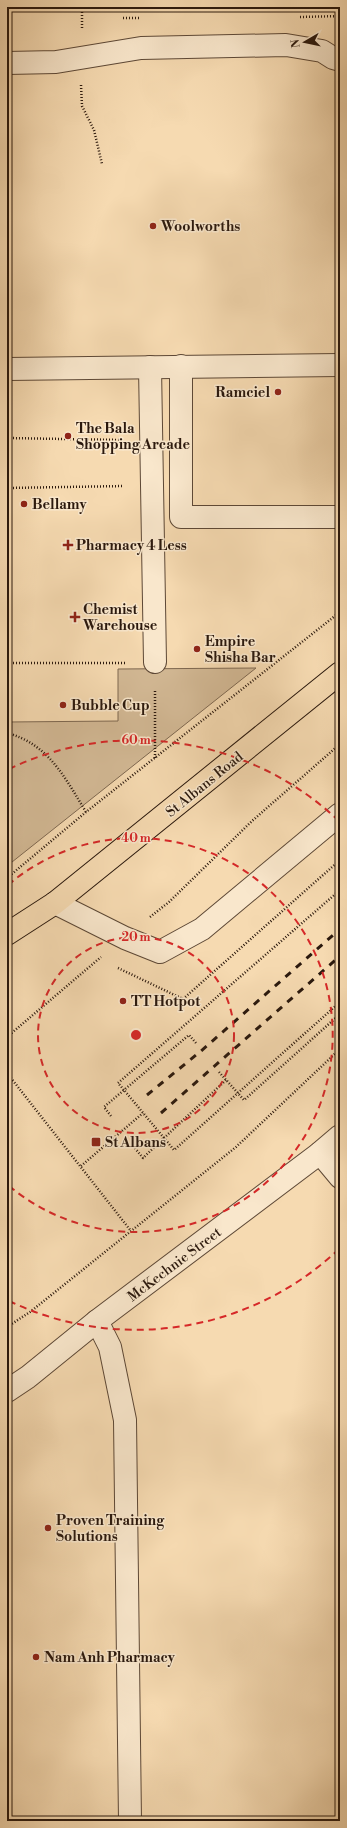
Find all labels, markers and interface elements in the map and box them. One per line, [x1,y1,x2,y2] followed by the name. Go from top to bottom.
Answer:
[285,22,325,62] north arrow
[288,38,304,49] text: N
[160,218,240,236] place label: Woolworths
[148,221,158,231] marker: Woolworths
[215,384,270,402] place label: Ramciel
[273,387,283,397] marker: Ramciel
[76,420,191,454] place label: The Bala Shopping Arcade
[63,431,73,441] marker: The Bala Shopping Arcade
[32,496,88,514] place label: Bellamy
[19,499,29,509] marker: Bellamy
[76,537,187,555] place label: Pharmacy 4 Less
[63,540,73,550] marker: Pharmacy 4 Less
[82,601,158,635] place label: Chemist Warehouse
[70,612,80,622] marker: Chemist Warehouse
[205,633,276,667] place label: Empire Shisha Bar
[192,644,202,654] marker: Empire Shisha Bar
[71,697,150,715] place label: Bubble Cup
[58,700,68,710] marker: Bubble Cup
[121,733,151,748] text: 60 m
[162,748,247,822] street label: St Albans Road
[121,831,151,846] text: 40 m
[121,930,151,945] text: 20 m
[131,993,201,1011] place label: TT Hotpot
[118,996,128,1006] marker: TT Hotpot
[129,1028,143,1042] centre of rings
[105,1134,166,1152] place label: St Albans
[90,1136,102,1148] marker: St Albans
[124,1224,225,1306] street label: McKechnie Street
[56,1512,165,1546] place label: Proven Training Solutions
[43,1523,53,1533] marker: Proven Training Solutions
[44,1649,176,1667] place label: Nam Anh Pharmacy
[31,1652,41,1662] marker: Nam Anh Pharmacy

